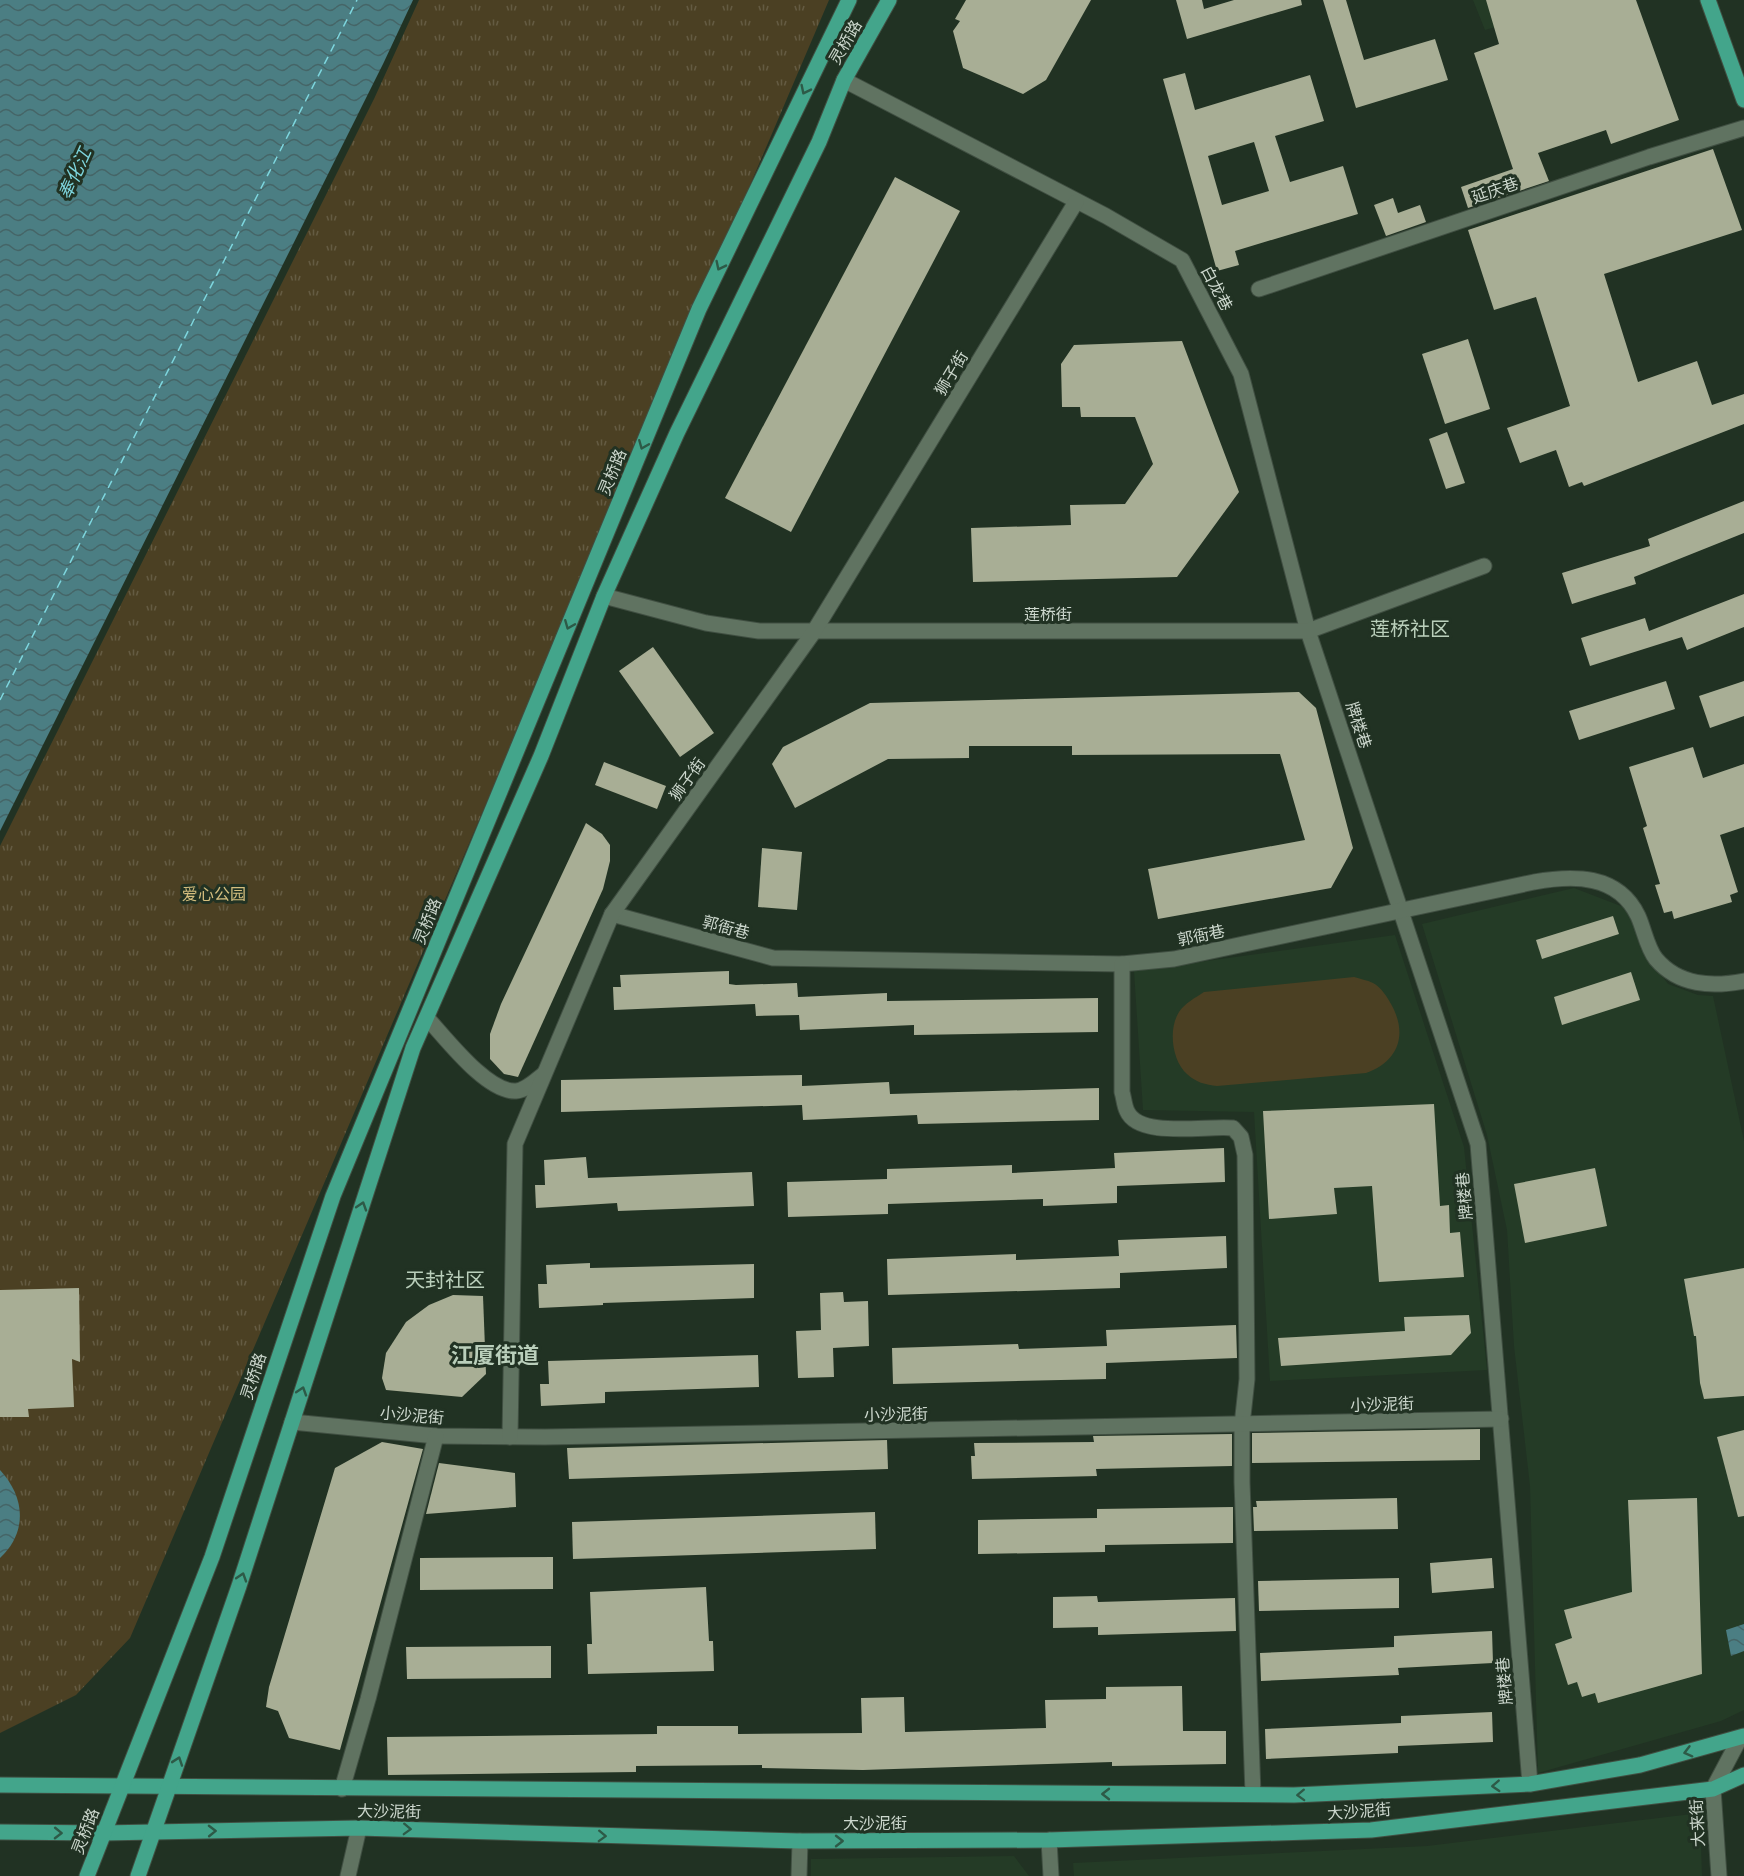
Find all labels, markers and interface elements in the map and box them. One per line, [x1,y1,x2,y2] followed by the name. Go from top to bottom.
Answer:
[823,16,867,68] street label: 灵桥路
[801,84,812,95] one-way arrow
[52,142,97,203] water label: 奉化江
[1469,172,1521,208] street label: 延庆巷
[715,259,727,270] one-way arrow
[1196,262,1238,314] street label: 白龙巷
[929,347,973,399] street label: 狮子街
[638,439,650,450] one-way arrow
[593,446,631,498] street label: 灵桥路
[1024,603,1072,625] street label: 莲桥街
[1370,615,1450,642] district label: 莲桥社区
[564,619,576,630] one-way arrow
[1341,699,1377,751] street label: 牌楼巷
[664,753,710,805] street label: 狮子街
[182,883,246,905] park label: 爱心公园
[408,895,446,947] street label: 灵桥路
[700,910,752,944] street label: 郭衙巷
[1175,919,1227,951] street label: 郭衙巷
[1451,1171,1477,1221] street label: 牌楼巷
[355,1201,367,1212] one-way arrow
[405,1266,485,1293] district label: 天封社区
[451,1339,539,1369] district label: 江厦街道
[235,1350,271,1402] street label: 灵桥路
[295,1386,308,1397] one-way arrow
[1350,1392,1414,1416] street label: 小沙泥街
[379,1401,445,1429] street label: 小沙泥街
[864,1402,928,1426] street label: 小沙泥街
[235,1572,247,1583] one-way arrow
[1491,1656,1517,1706] street label: 牌楼巷
[1683,1745,1694,1757] one-way arrow
[170,1756,183,1767] one-way arrow
[1492,1779,1501,1792] one-way arrow
[1102,1787,1111,1800] one-way arrow
[1297,1788,1306,1801] one-way arrow
[1326,1798,1392,1824] street label: 大沙泥街
[1685,1798,1709,1848] street label: 大来街
[357,1799,421,1823] street label: 大沙泥街
[66,1805,104,1857] street label: 灵桥路
[843,1812,907,1834] street label: 大沙泥街
[402,1823,411,1836] one-way arrow
[207,1825,216,1837] one-way arrow
[54,1826,63,1839] one-way arrow
[597,1829,606,1842] one-way arrow
[834,1835,843,1847] one-way arrow

